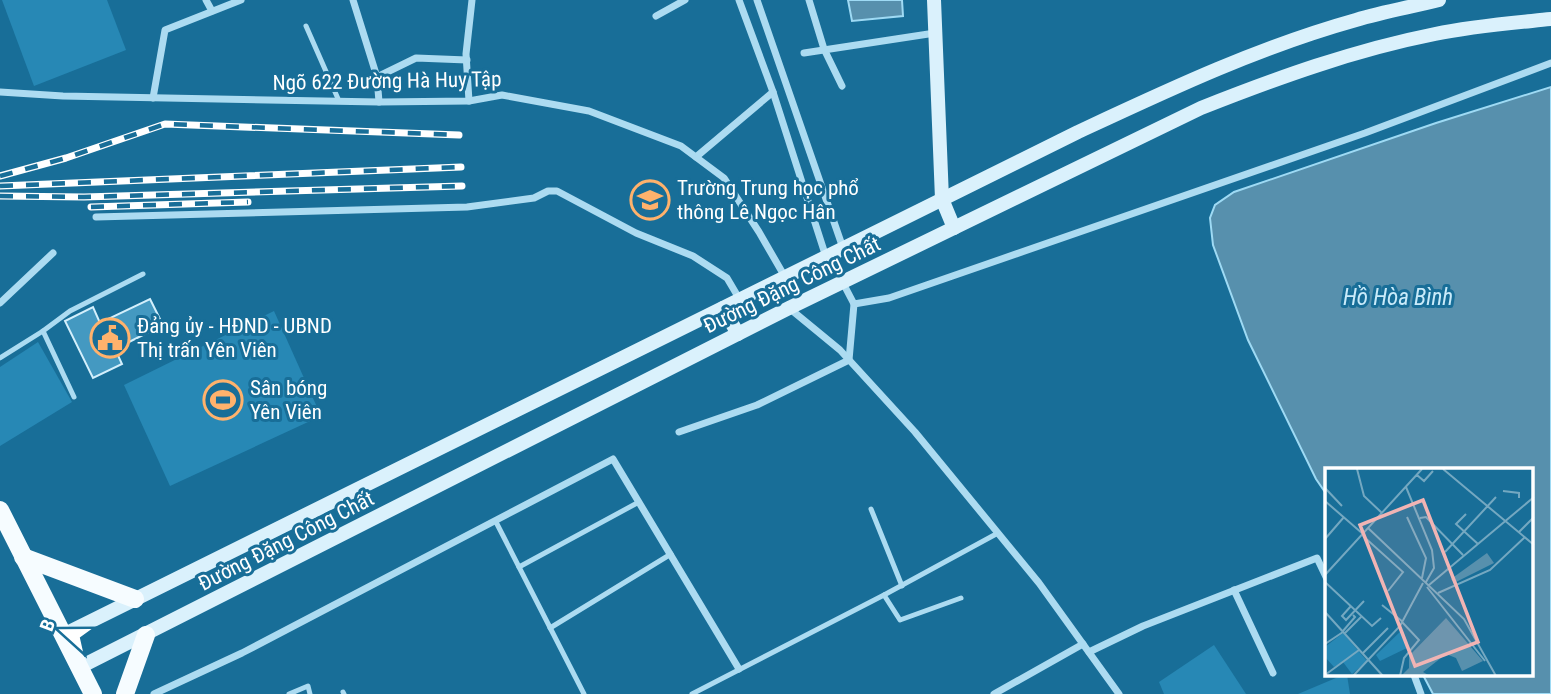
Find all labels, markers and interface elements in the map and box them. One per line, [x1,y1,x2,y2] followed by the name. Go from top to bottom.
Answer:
[272,67,502,95] street label: Ngõ 622 Đường Hà Huy Tập
[677,176,859,224] place label: Trường Trung học phổ thông Lê Ngọc Hân
[629,179,671,221] school or university icon: Trường Trung học phổ thông Lê Ngọc Hân
[700,232,884,338] street label: Đường Đặng Công Chất
[1343,284,1453,311] water label: Hồ Hòa Bình
[137,314,332,362] place label: Đảng ủy - HĐND - UBND Thị trấn Yên Viên
[89,317,131,359] public building icon: Đảng ủy - HĐND - UBND Thị trấn Yên Viên
[250,376,327,424] place label: Sân bóng Yên Viên
[202,379,244,421] sports icon: Sân bóng Yên Viên
[1325,468,1534,676] inset map
[194,486,378,596] street label: Đường Đặng Công Chất
[28,596,98,666] north arrow
[35,616,60,634] text: B

